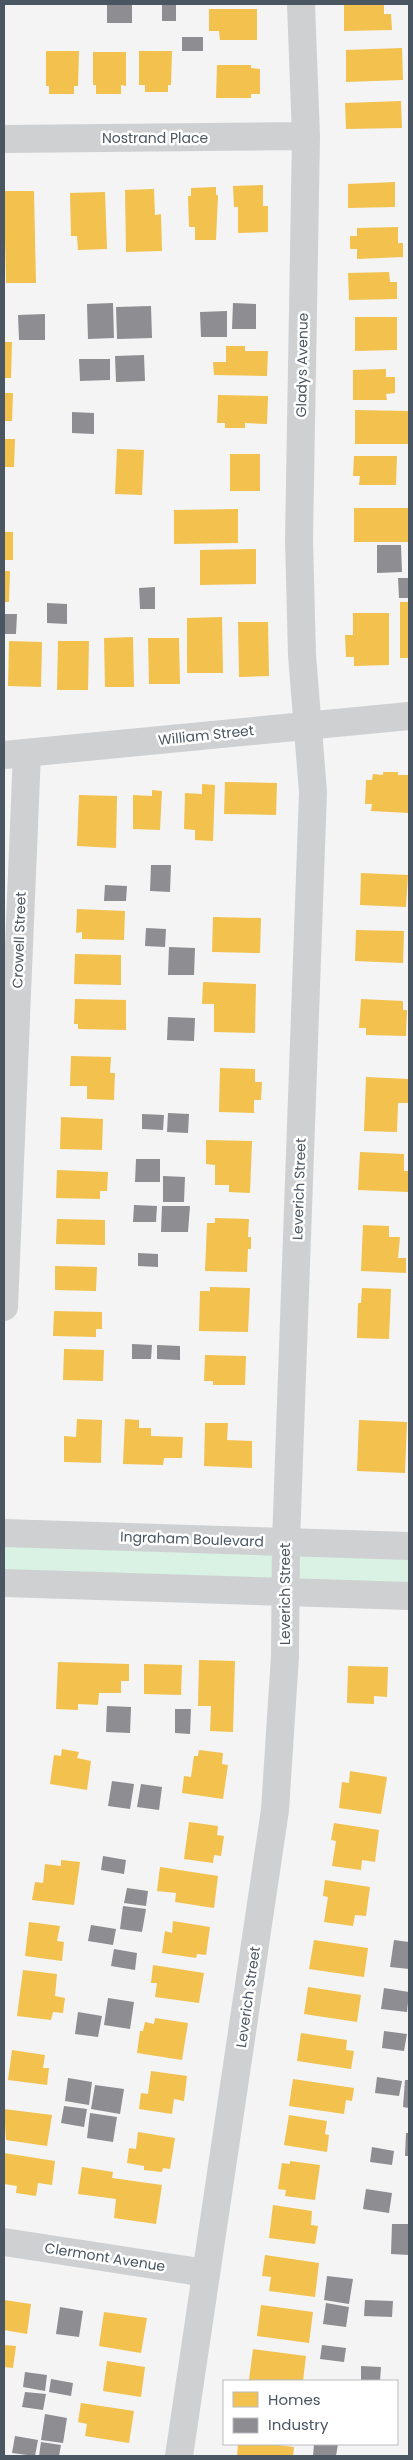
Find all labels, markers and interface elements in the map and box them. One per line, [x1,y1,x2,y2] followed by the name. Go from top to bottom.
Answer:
[102,128,208,148] street label: Nostrand Place
[291,312,313,418] street label: Gladys Avenue
[157,720,255,750] street label: William Street
[7,891,31,989] street label: Crowell Street
[287,1138,311,1240] street label: Leverich Street
[120,1526,264,1552] street label: Ingraham Boulevard
[275,1543,295,1645] street label: Leverich Street
[231,1945,265,2049] street label: Leverich Street
[43,2238,167,2276] street label: Clermont Avenue
[223,2380,398,2445] legend
[268,2389,321,2410] text: Homes
[268,2414,329,2435] text: Industry

